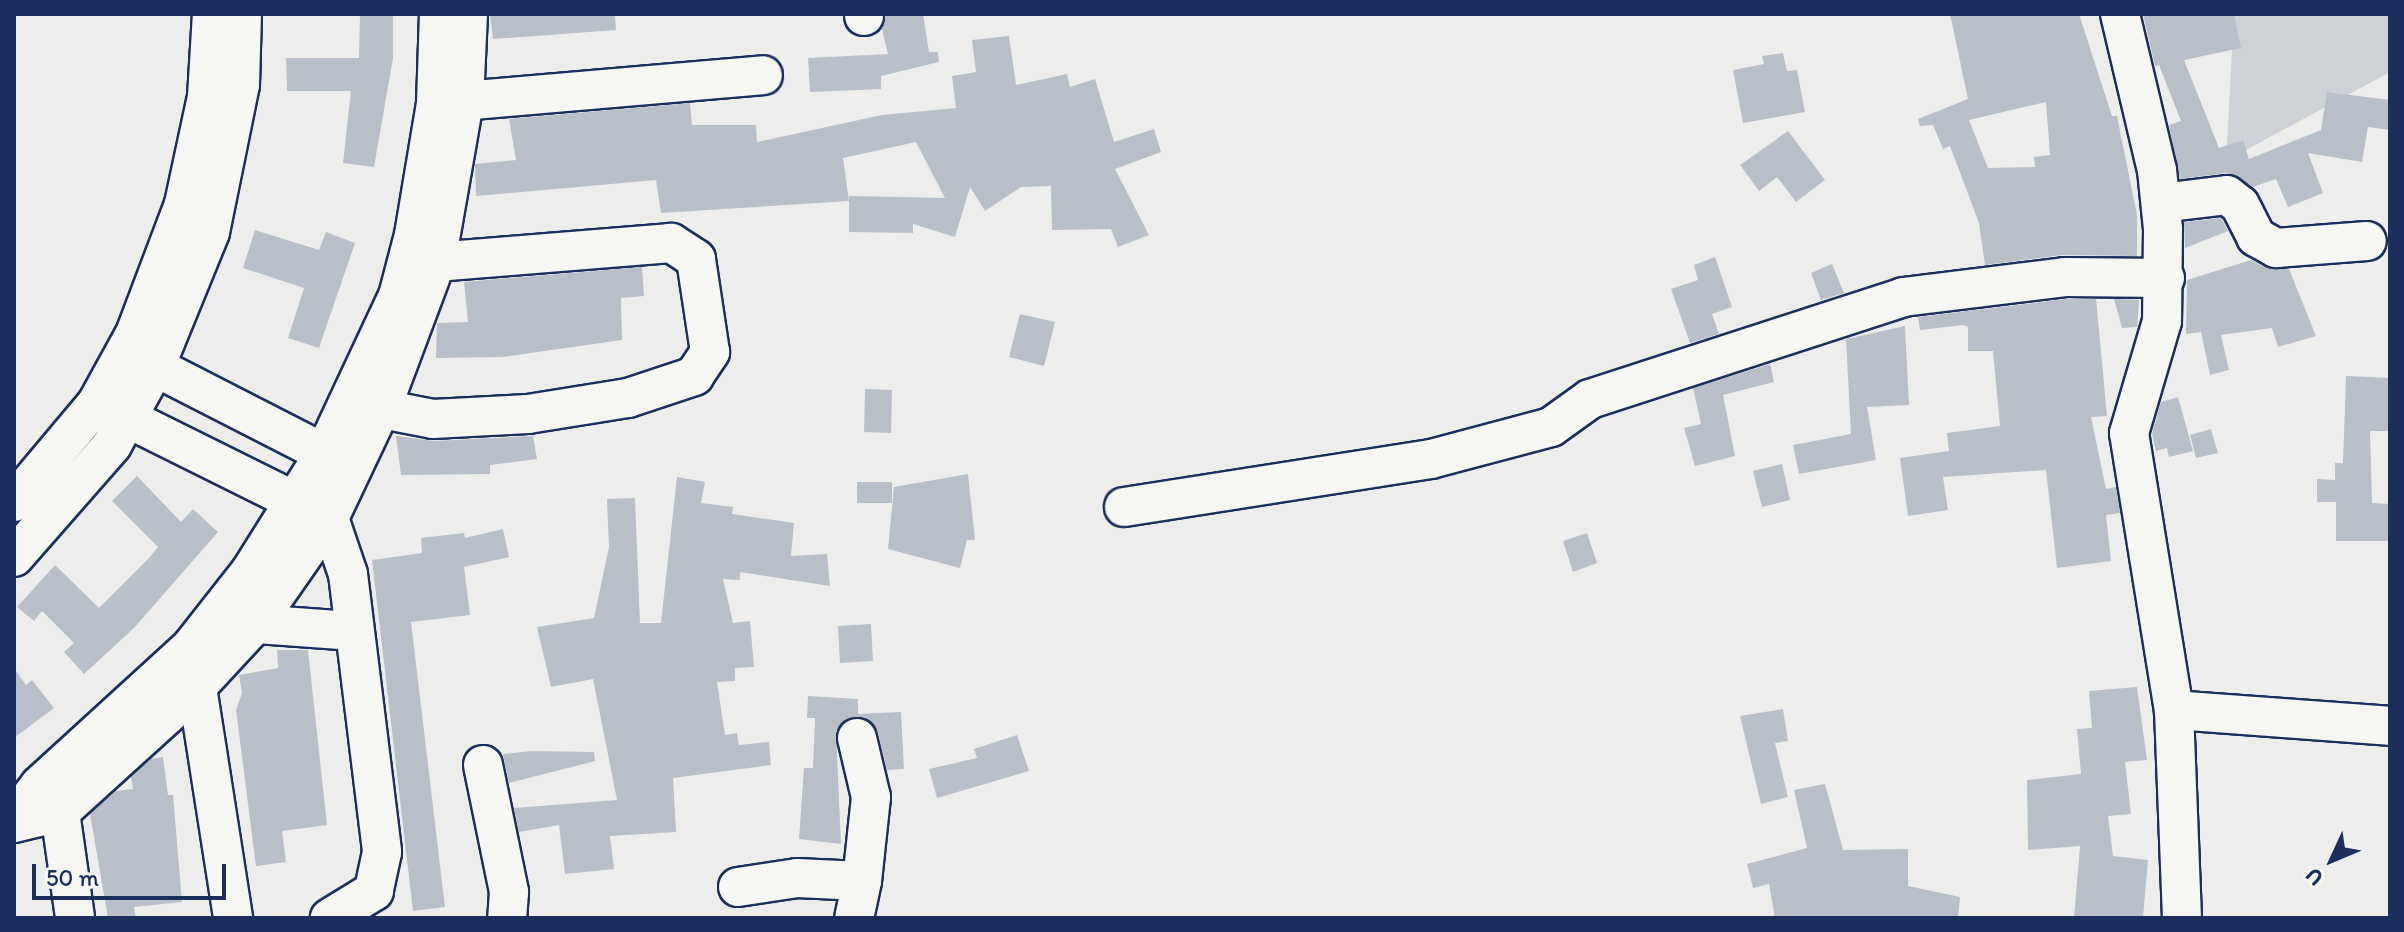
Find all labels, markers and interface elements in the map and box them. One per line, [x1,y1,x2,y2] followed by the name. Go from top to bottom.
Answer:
[2292,820,2372,900] north arrow
[36,848,230,898] scale bar
[2300,862,2329,892] text: U
[46,863,99,892] text: 50 m

